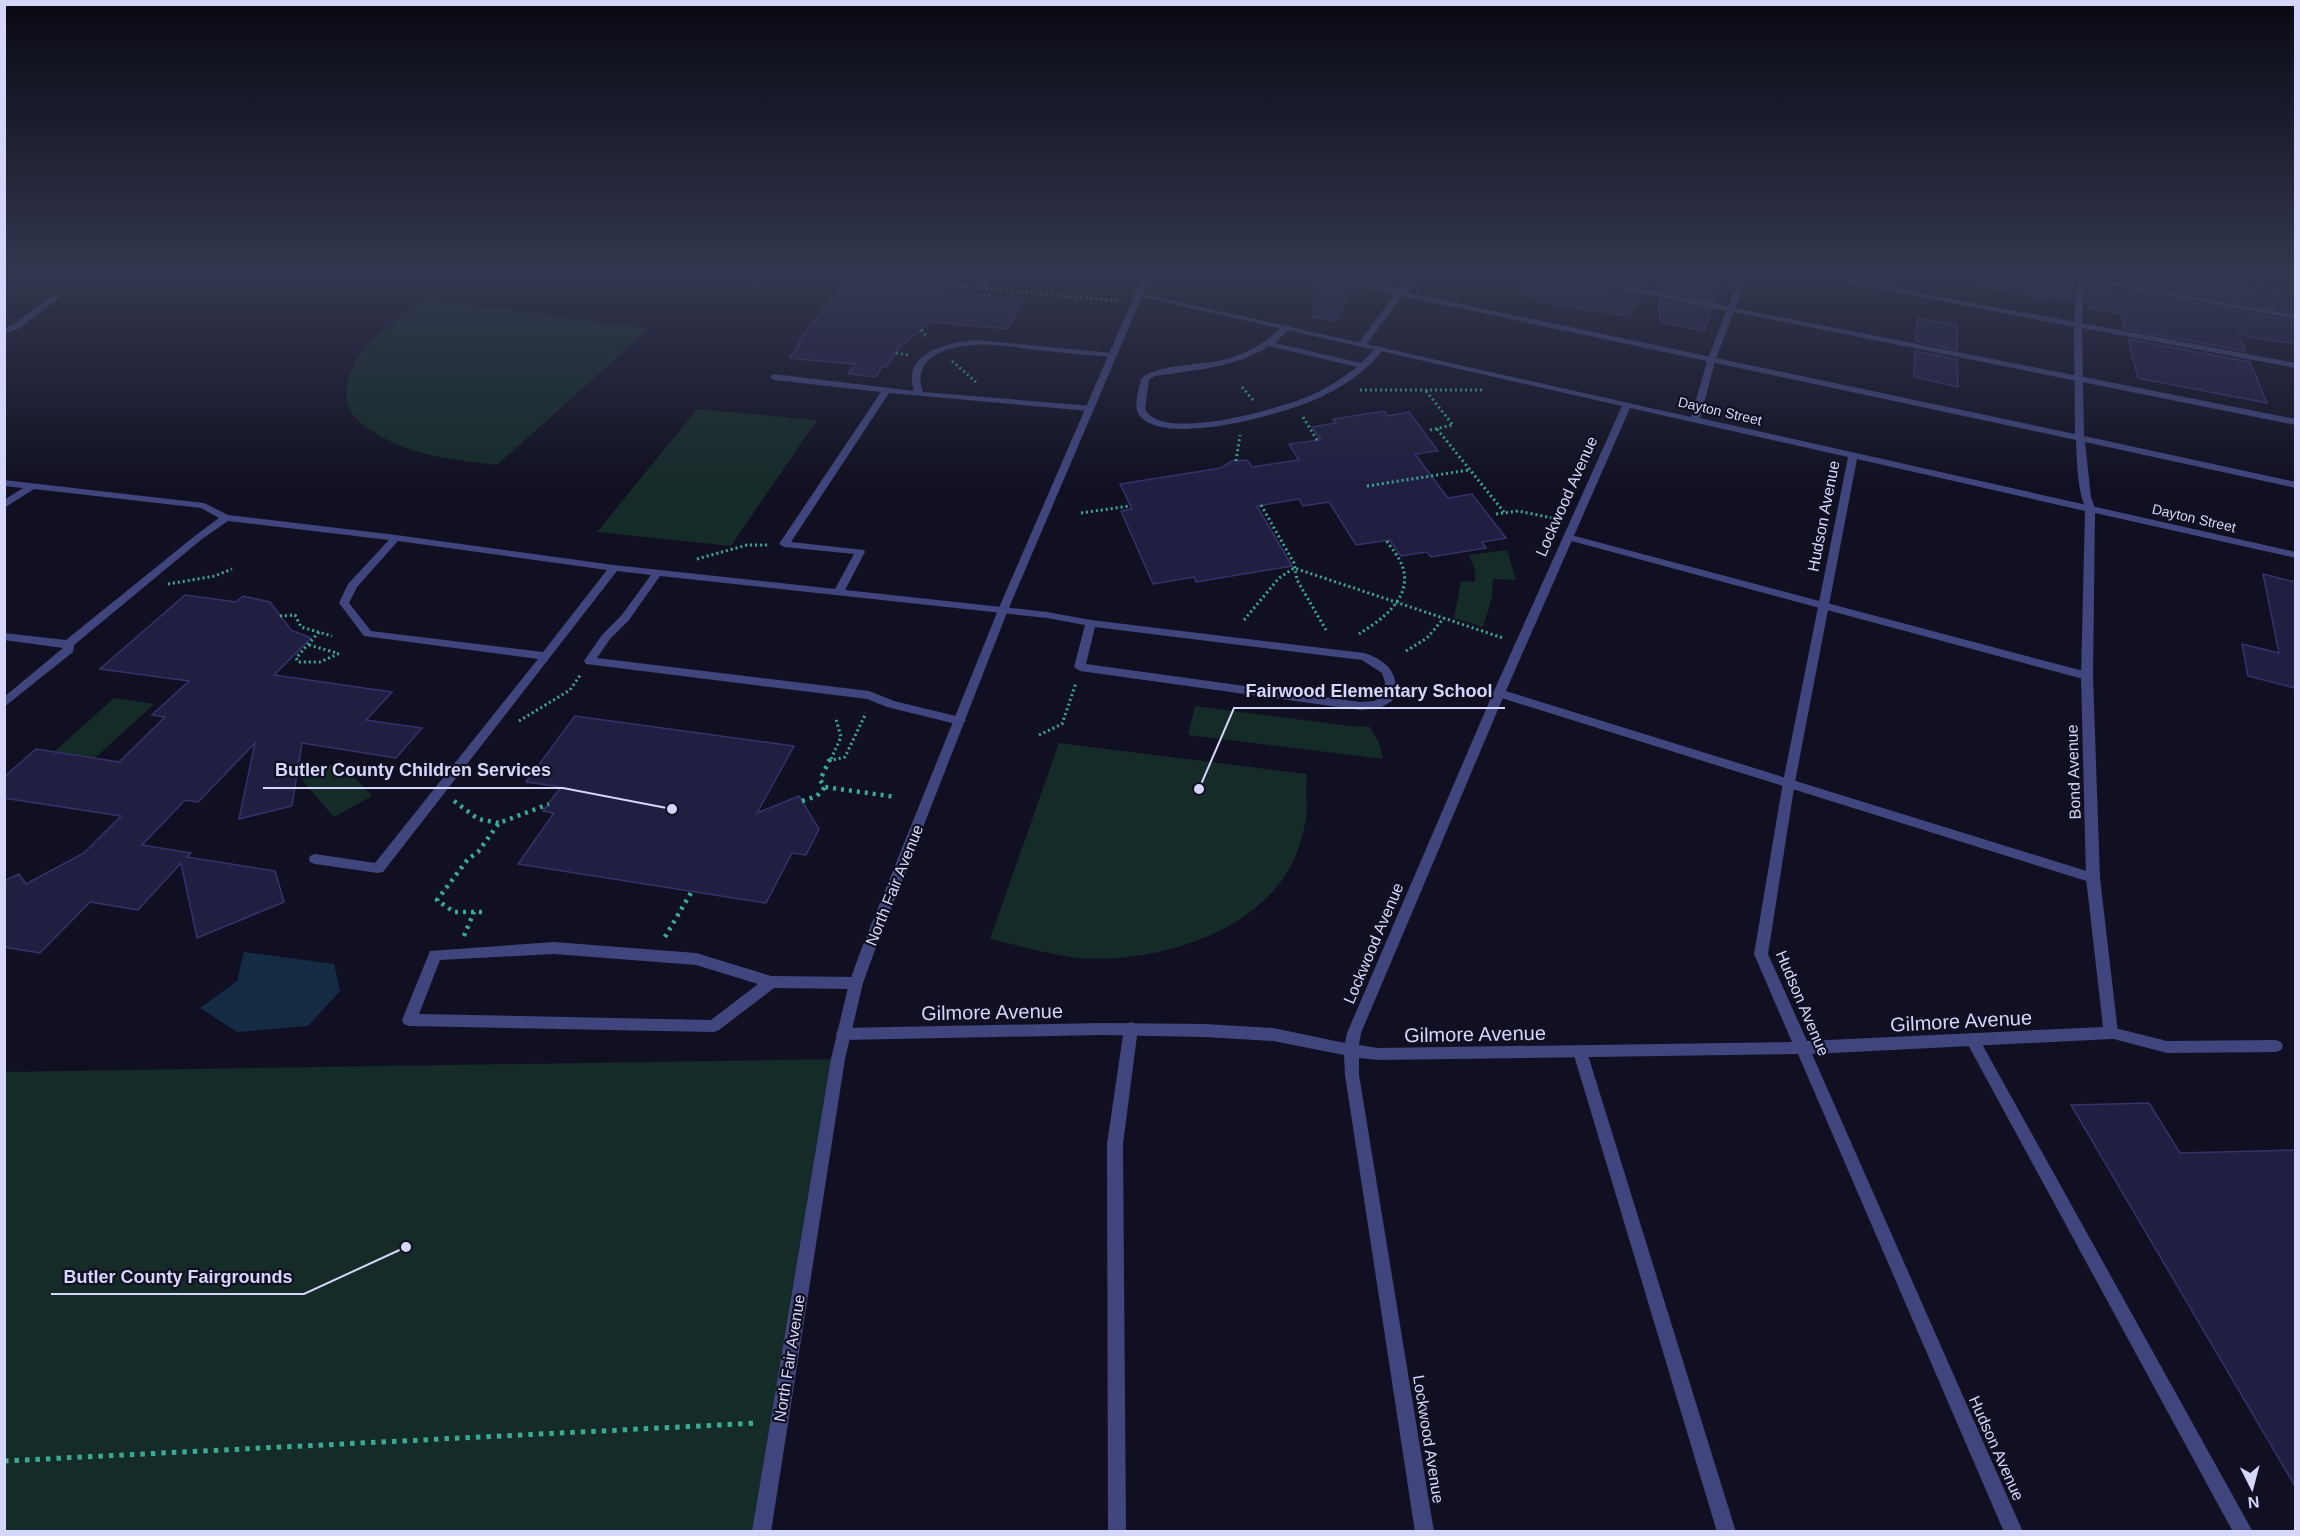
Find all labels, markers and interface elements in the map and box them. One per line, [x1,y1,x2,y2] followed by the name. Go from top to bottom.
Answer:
[1676,394,1764,428] street label: Dayton Street
[1532,433,1601,559] street label: Lockwood Avenue
[1804,459,1843,573] street label: Hudson Avenue
[2150,501,2238,535] street label: Dayton Street
[1234,672,1505,708] callout: Fairwood Elementary School
[1245,681,1493,701] text: Fairwood Elementary School
[2063,724,2084,820] street label: Bond Avenue
[263,752,563,788] callout: Butler County Children Services
[275,760,551,780] text: Butler County Children Services
[862,822,926,948] street label: North Fair Avenue
[1340,880,1407,1006] street label: Lockwood Avenue
[1773,948,1832,1058] street label: Hudson Avenue
[921,1000,1063,1024] street label: Gilmore Avenue
[1890,1006,2032,1036] street label: Gilmore Avenue
[1404,1022,1546,1046] street label: Gilmore Avenue
[51,1258,304,1294] callout: Butler County Fairgrounds
[64,1267,293,1287] text: Butler County Fairgrounds
[771,1293,808,1423] street label: North Fair Avenue
[1410,1374,1447,1504] street label: Lockwood Avenue
[1966,1393,2027,1503] street label: Hudson Avenue
[2222,1458,2282,1518] north arrow
[2247,1493,2260,1511] text: N

